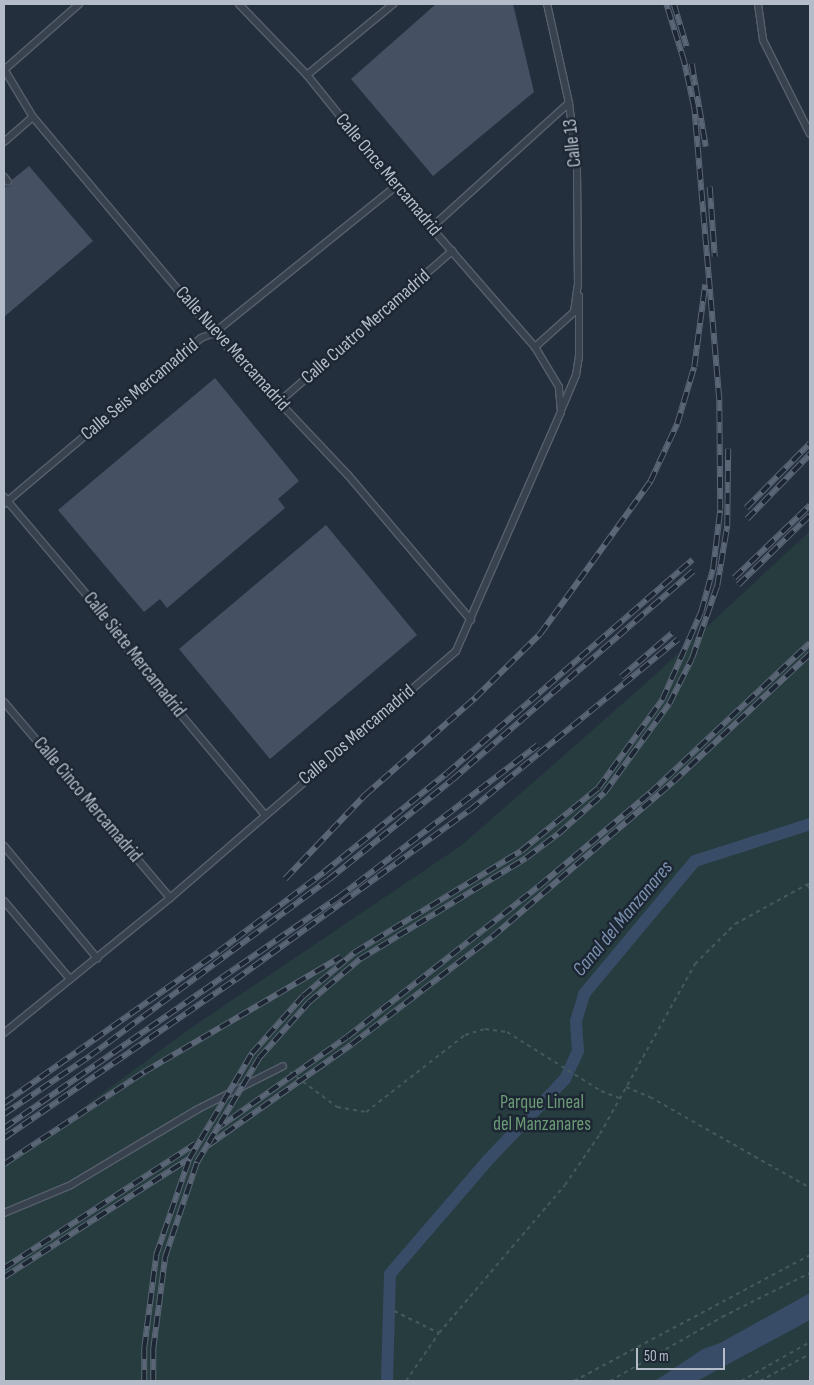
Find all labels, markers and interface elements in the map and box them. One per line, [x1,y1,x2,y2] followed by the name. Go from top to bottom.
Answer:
[330,109,446,241] street label: Calle Once Mercamadrid
[559,118,587,168] street label: Calle 13
[297,265,435,389] street label: Calle Cuatro Mercamadrid
[170,282,294,416] street label: Calle Nueve Mercamadrid
[77,334,203,446] street label: Calle Seis Mercamadrid
[78,588,190,722] street label: Calle Siete Mercamadrid
[294,680,420,790] street label: Calle Dos Mercamadrid
[28,733,146,867] street label: Calle Cinco Mercamadrid
[568,856,678,982] water label: Canal del Manzanares
[493,1092,591,1136] park label: Parque Lineal del Manzanares
[639,1338,728,1370] scale bar
[644,1347,669,1366] text: 50 m

